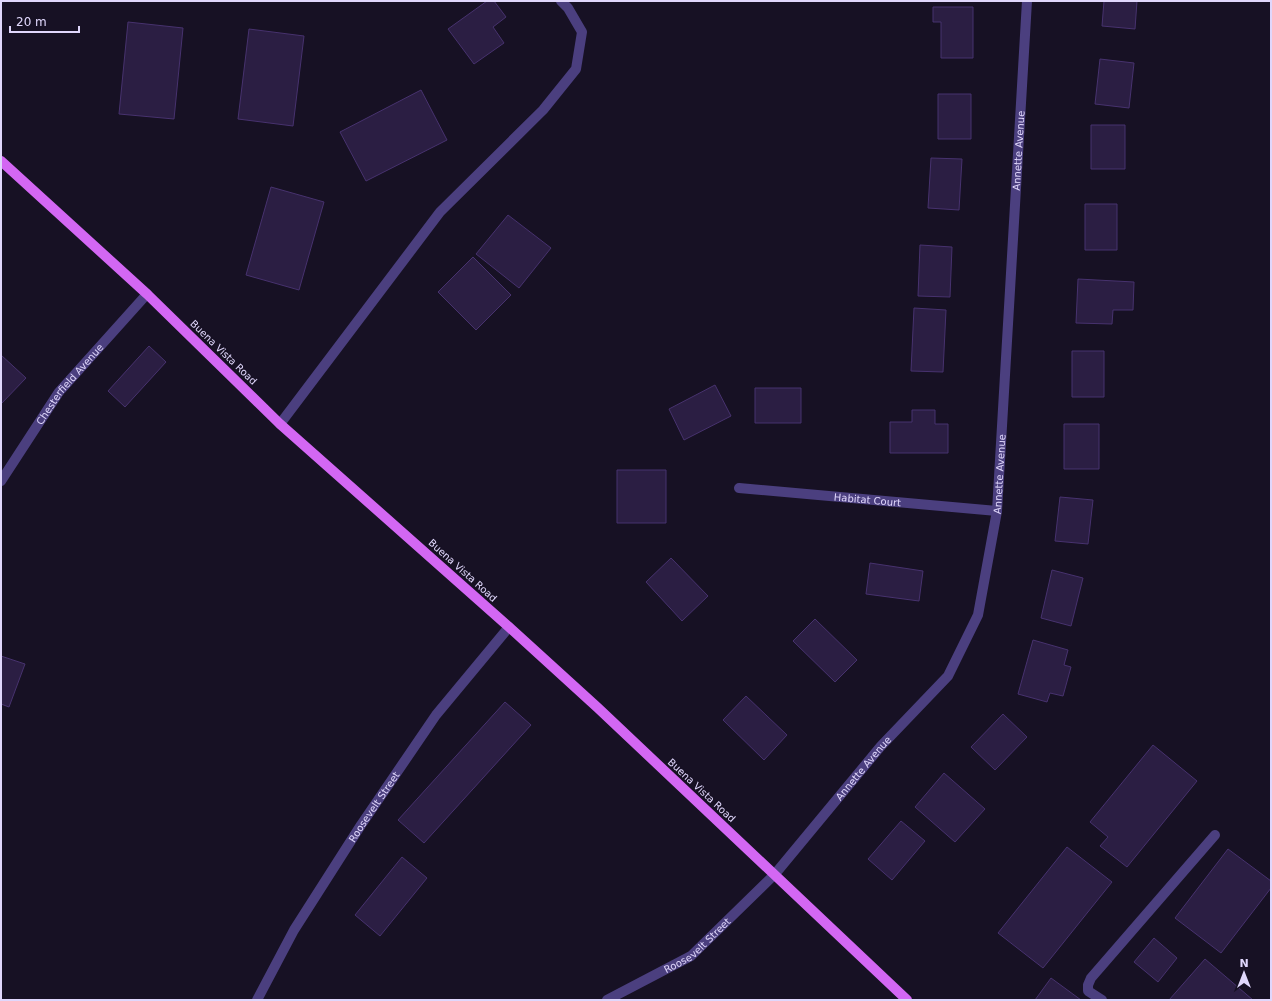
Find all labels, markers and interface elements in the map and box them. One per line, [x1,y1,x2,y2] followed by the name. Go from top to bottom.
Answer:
[10,8,79,34] scale bar
[16,15,47,29] text: 20 m
[1011,110,1027,191] street label: Annette Avenue
[188,318,259,387] street label: Buena Vista Road
[34,342,106,427] street label: Chesterfield Avenue
[992,434,1008,514] street label: Annette Avenue
[833,491,902,508] street label: Habitat Court
[426,537,499,604] street label: Buena Vista Road
[833,734,893,803] street label: Annette Avenue
[666,756,738,824] street label: Buena Vista Road
[347,770,402,844] street label: Roosevelt Street
[662,916,733,975] street label: Roosevelt Street
[1224,953,1264,993] north arrow
[1239,957,1249,970] text: N

